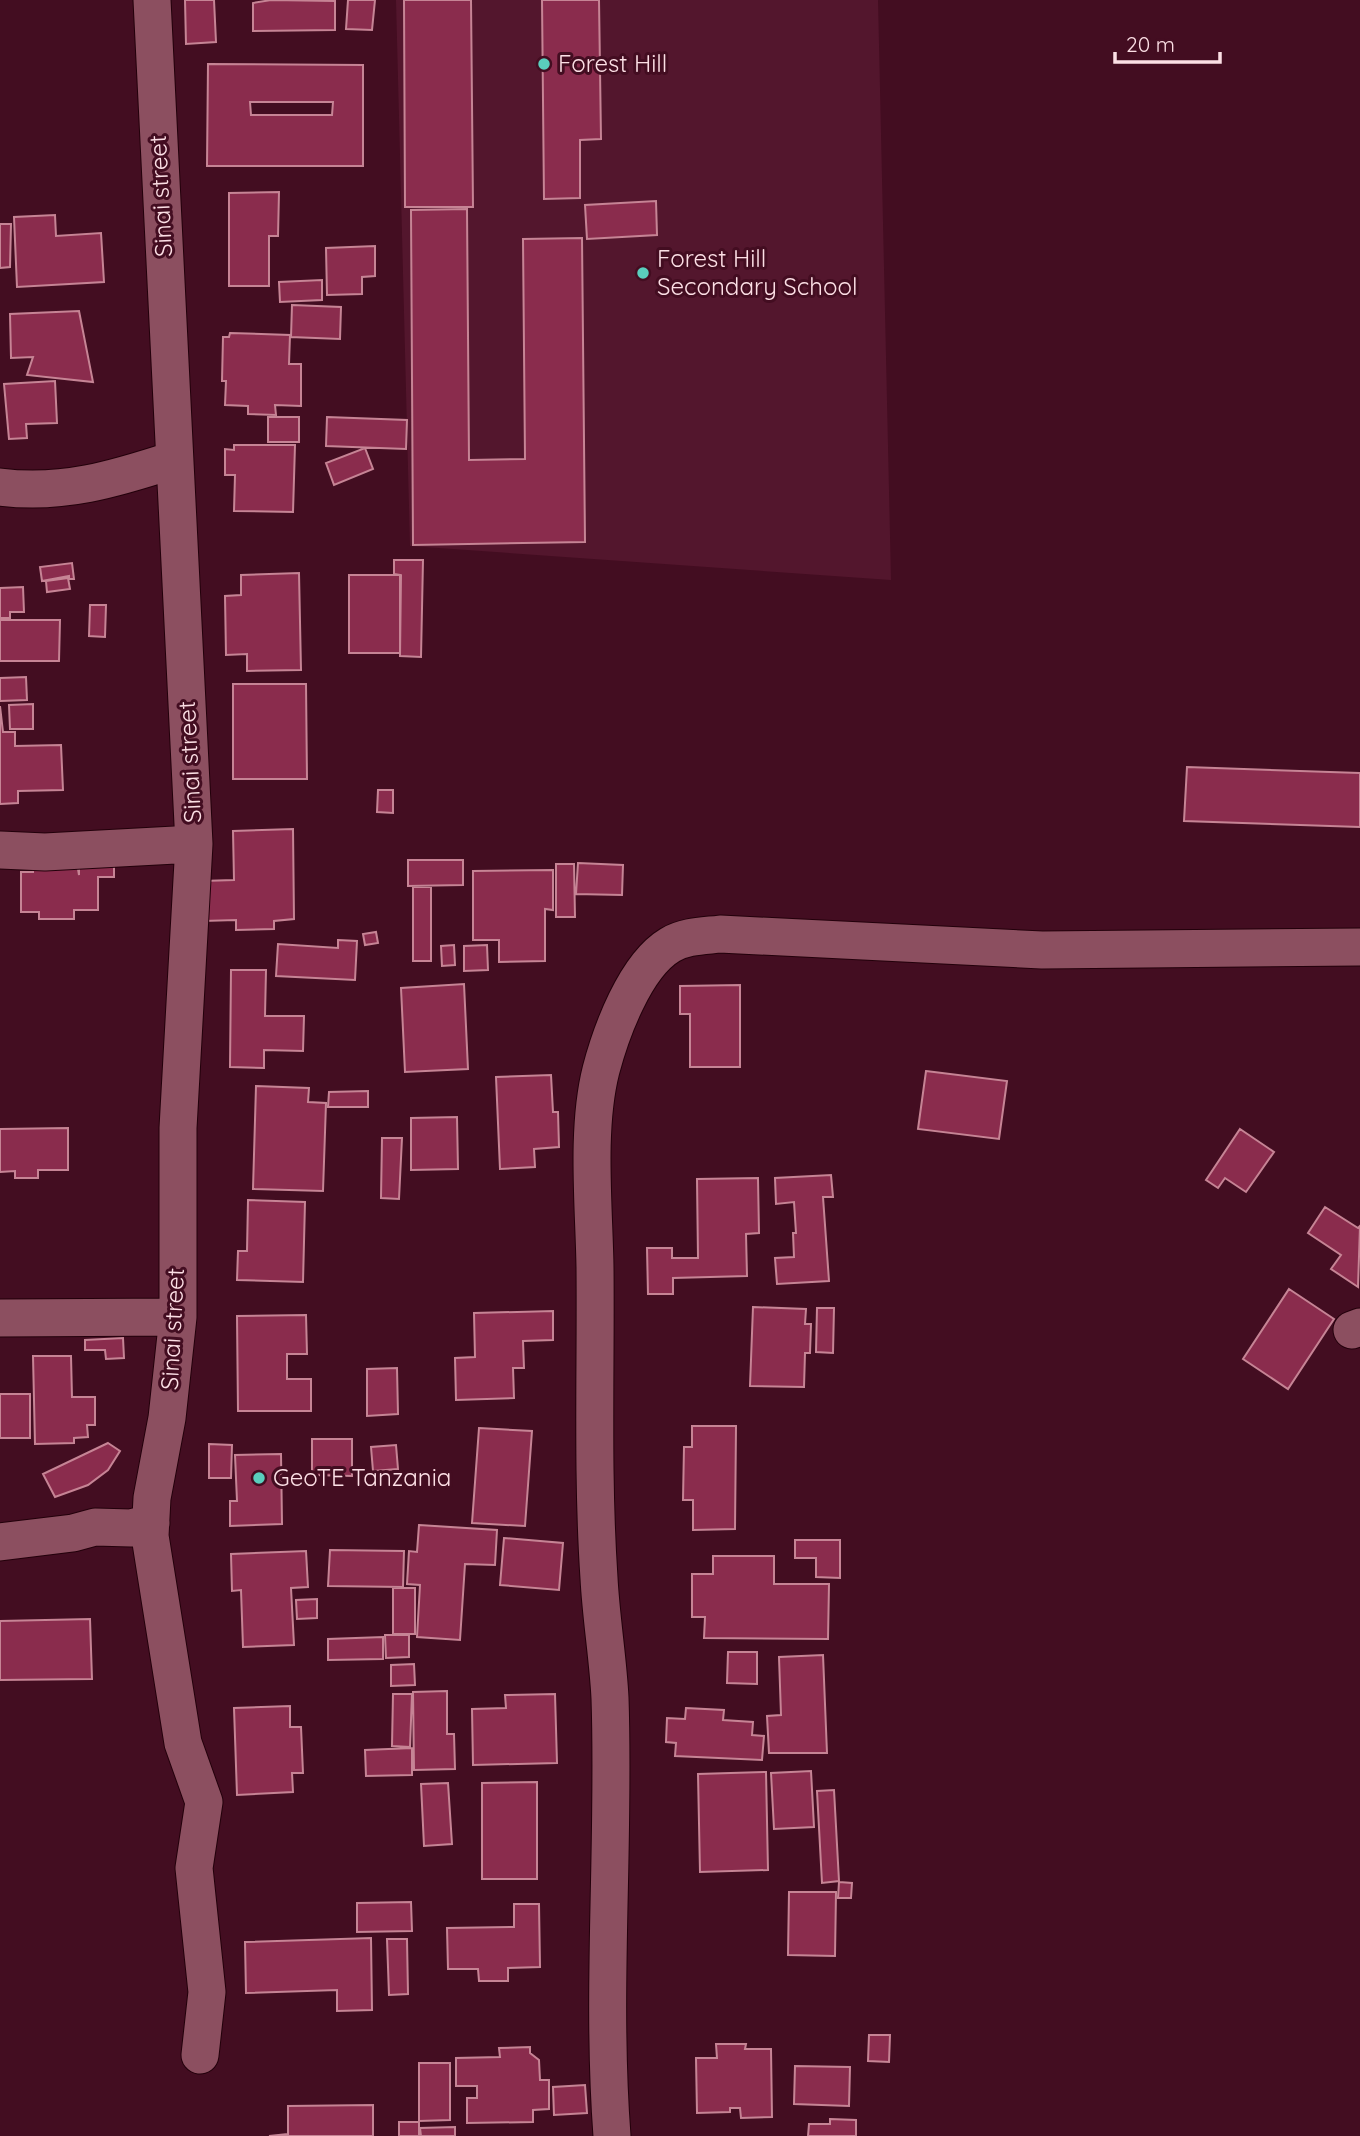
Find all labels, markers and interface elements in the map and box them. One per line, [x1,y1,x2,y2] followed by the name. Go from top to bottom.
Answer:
[1115,21,1220,65] scale bar
[1126,31,1175,57] text: 20 m
[558,48,667,78] place label: Forest Hill
[536,56,552,72] marker: Forest Hill
[142,134,178,258] street label: Sinai street
[657,243,857,301] place label: Forest Hill Secondary School
[635,265,651,281] marker: Forest Hill Secondary School
[171,700,207,824] street label: Sinai street
[154,1267,190,1391] street label: Sinai street
[273,1462,451,1492] place label: GeoTE Tanzania
[251,1470,267,1486] marker: GeoTE Tanzania

